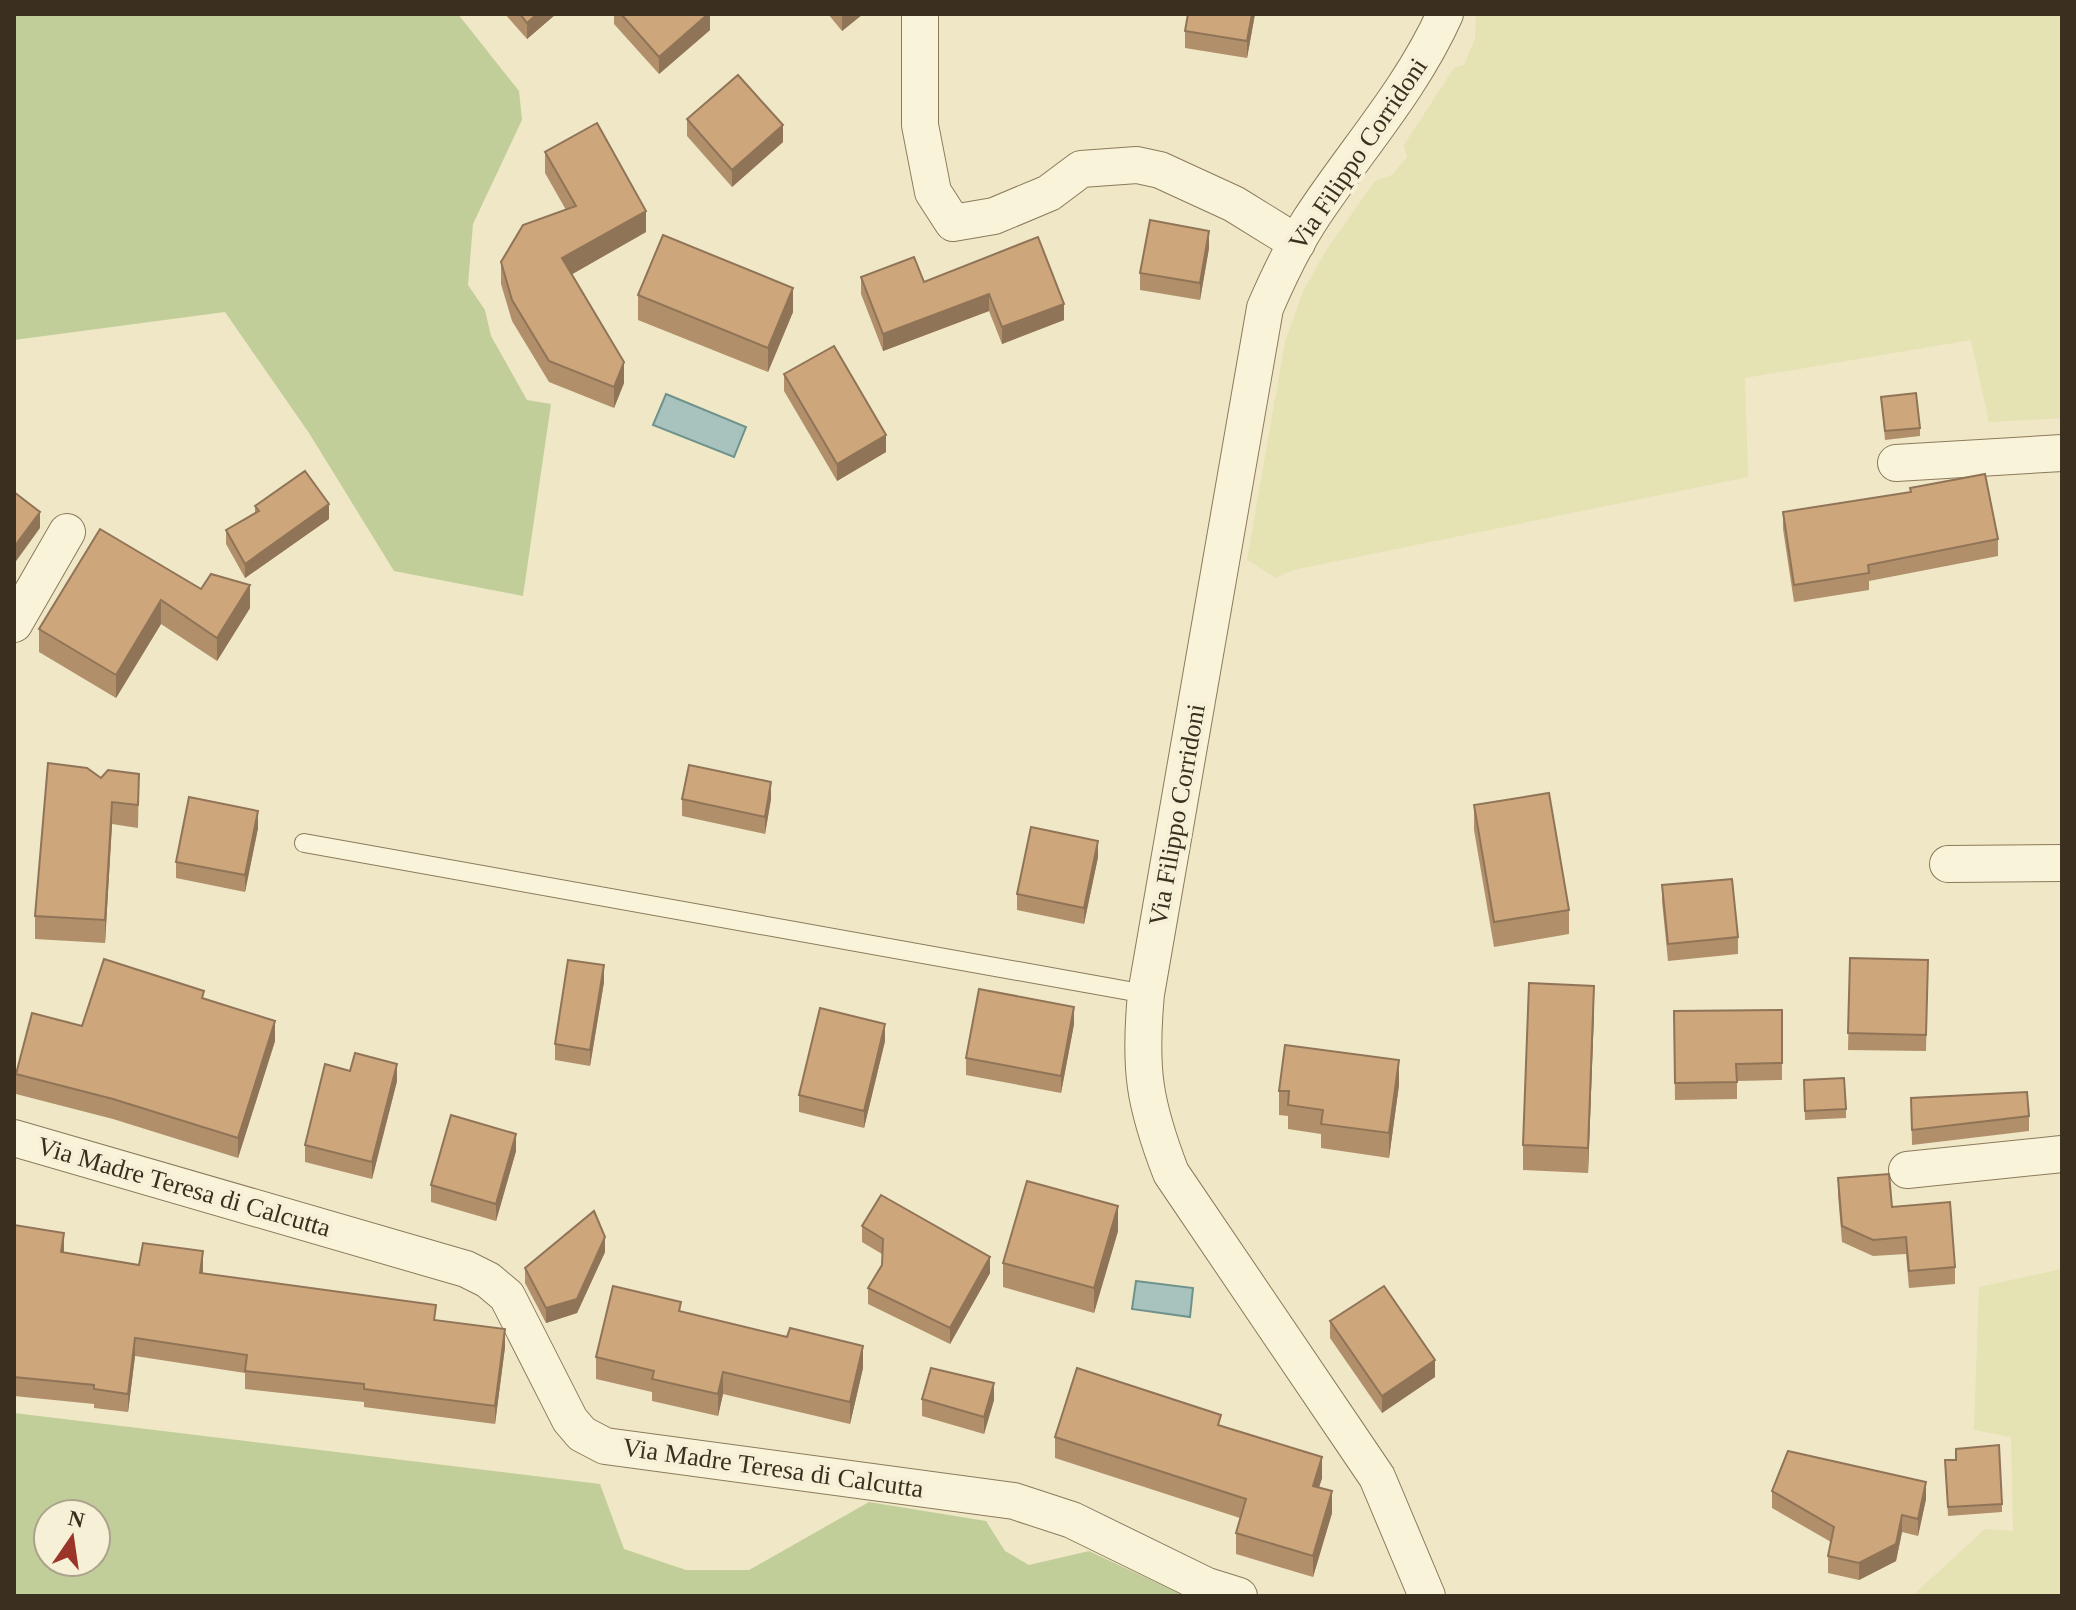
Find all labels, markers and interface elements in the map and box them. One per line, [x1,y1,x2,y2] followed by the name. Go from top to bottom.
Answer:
[1283,53,1433,255] street label: Via Filippo Corridoni
[1143,702,1211,928] street label: Via Filippo Corridoni
[34,1131,334,1243] street label: Via Madre Teresa di Calcutta
[621,1433,926,1504] street label: Via Madre Teresa di Calcutta
[32,1498,112,1578] north arrow
[66,1505,87,1533] text: N

